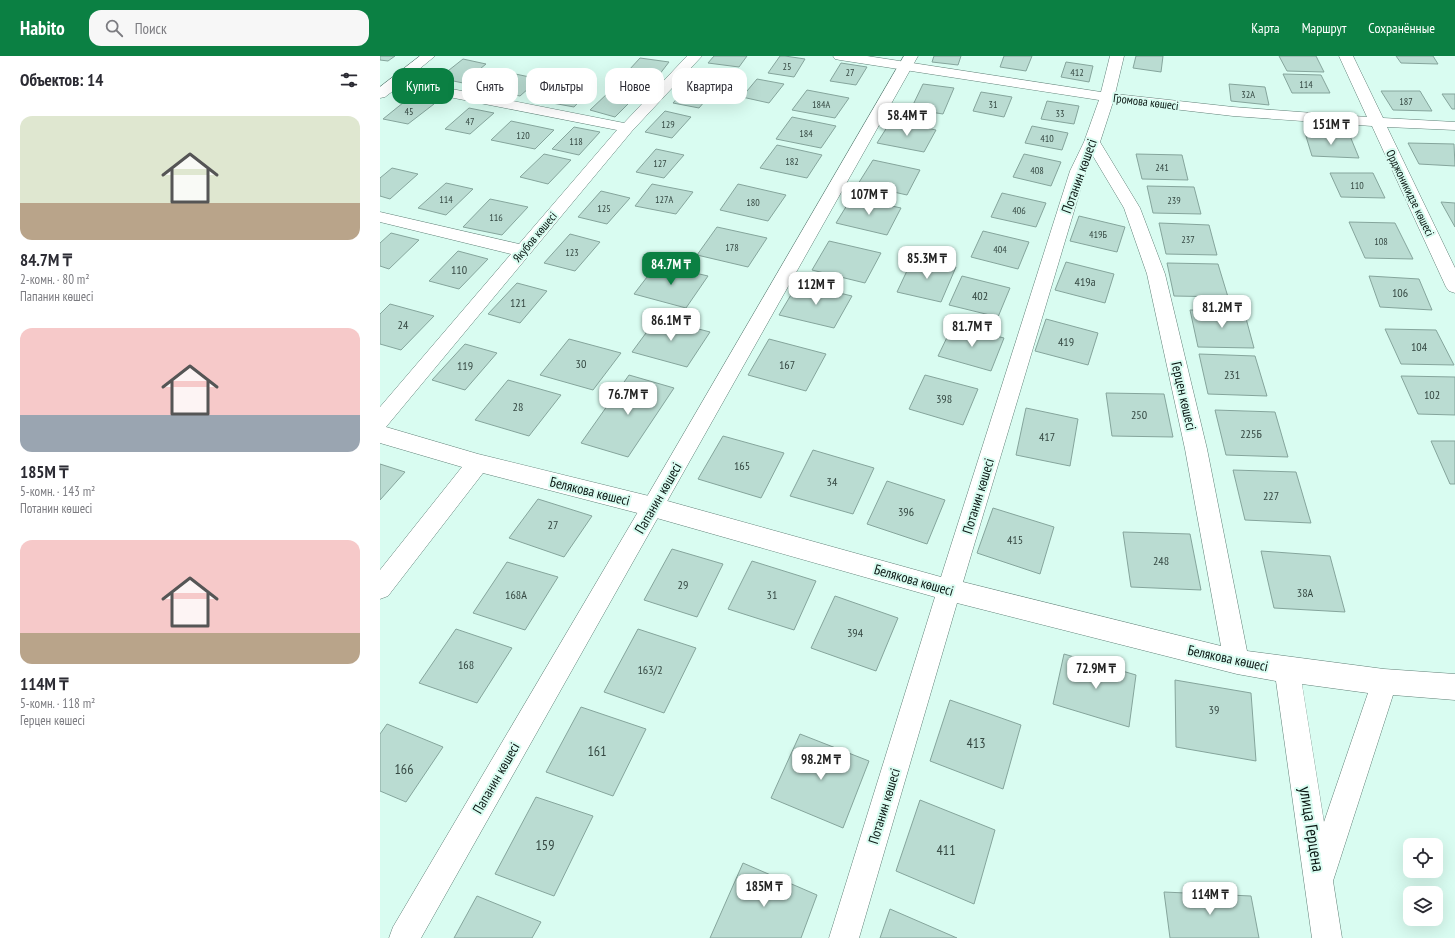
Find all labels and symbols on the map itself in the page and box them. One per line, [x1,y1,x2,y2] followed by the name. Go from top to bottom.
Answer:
[783,60,792,73] house number: 25
[846,66,855,79] house number: 27
[1070,66,1084,79] house number: 412
[1299,78,1313,91] house number: 114
[1241,88,1255,101] house number: 32А
[1112,90,1180,113] street label: Громова көшесі
[1399,95,1413,108] house number: 187
[812,98,830,111] house number: 184А
[989,98,998,111] house number: 31
[870,103,944,137] pin: 58.4M ₸
[405,105,414,118] house number: 45
[1056,107,1065,120] house number: 33
[1298,112,1364,146] pin: 151M ₸
[466,115,475,128] house number: 47
[661,118,675,131] house number: 129
[799,127,813,140] house number: 184
[516,129,530,142] house number: 120
[1040,132,1054,145] house number: 410
[569,135,583,148] house number: 118
[1057,136,1101,216] street label: Потанин көшесі
[1383,147,1438,239] street label: Орджоникидзе көшесі
[785,155,799,168] house number: 182
[653,157,667,170] house number: 127
[1155,161,1169,174] house number: 241
[1030,164,1044,177] house number: 408
[1350,179,1364,192] house number: 110
[836,182,902,216] pin: 107M ₸
[439,193,453,206] house number: 114
[655,193,673,206] house number: 127А
[1167,194,1181,207] house number: 239
[746,196,760,209] house number: 180
[597,202,611,215] house number: 125
[1012,204,1026,217] house number: 406
[509,208,560,265] street label: Якубов көшесі
[489,211,503,224] house number: 116
[1089,228,1108,241] house number: 419Б
[1181,233,1195,246] house number: 237
[1374,235,1388,248] house number: 108
[725,241,739,254] house number: 178
[993,243,1007,256] house number: 404
[565,246,579,259] house number: 123
[890,246,964,280] pin: 85.3M ₸
[634,252,708,286] pin: 84.7M ₸
[451,262,467,277] house number: 110
[783,272,849,306] pin: 112M ₸
[1074,274,1096,289] house number: 419а
[1392,285,1408,300] house number: 106
[972,288,988,303] house number: 402
[510,295,526,310] house number: 121
[1185,295,1259,329] pin: 81.2M ₸
[634,308,708,342] pin: 86.1M ₸
[935,314,1009,348] pin: 81.7M ₸
[398,317,409,332] house number: 24
[1058,334,1074,349] house number: 419
[1411,339,1428,354] house number: 104
[576,356,586,371] house number: 30
[779,357,795,372] house number: 167
[457,358,473,373] house number: 119
[1167,360,1201,432] street label: Герцен көшесі
[1224,367,1240,382] house number: 231
[591,382,665,416] pin: 76.7M ₸
[1424,387,1440,402] house number: 102
[936,391,952,406] house number: 398
[513,399,523,414] house number: 28
[1131,407,1147,422] house number: 250
[1240,426,1262,441] house number: 225Б
[1039,429,1055,444] house number: 417
[958,456,998,536] street label: Потанин көшесі
[734,458,750,473] house number: 165
[630,459,686,537] street label: Папанин көшесі
[548,472,632,510] street label: Белякова көшесі
[827,474,838,489] house number: 34
[1263,488,1279,503] house number: 227
[898,504,914,519] house number: 396
[548,517,558,532] house number: 27
[1007,532,1023,547] house number: 415
[1153,553,1169,568] house number: 248
[872,560,956,600] street label: Белякова көшесі
[678,577,688,592] house number: 29
[1297,585,1314,600] house number: 38А
[505,587,527,602] house number: 168А
[767,587,777,602] house number: 31
[847,625,864,640] house number: 394
[1186,641,1270,675] street label: Белякова көшесі
[1059,656,1133,690] pin: 72.9M ₸
[458,657,474,672] house number: 168
[637,662,663,677] house number: 163/2
[1209,702,1219,717] house number: 39
[967,734,985,752] house number: 413
[468,739,524,817] street label: Папанин көшесі
[588,742,606,760] house number: 161
[784,747,858,781] pin: 98.2M ₸
[395,760,413,778] house number: 166
[864,766,904,846] street label: Потанин көшесі
[1294,785,1330,873] street label: улица Герцена
[536,836,554,854] house number: 159
[937,841,955,859] house number: 411
[731,874,797,908] pin: 185M ₸
[1177,882,1243,916] pin: 114M ₸

